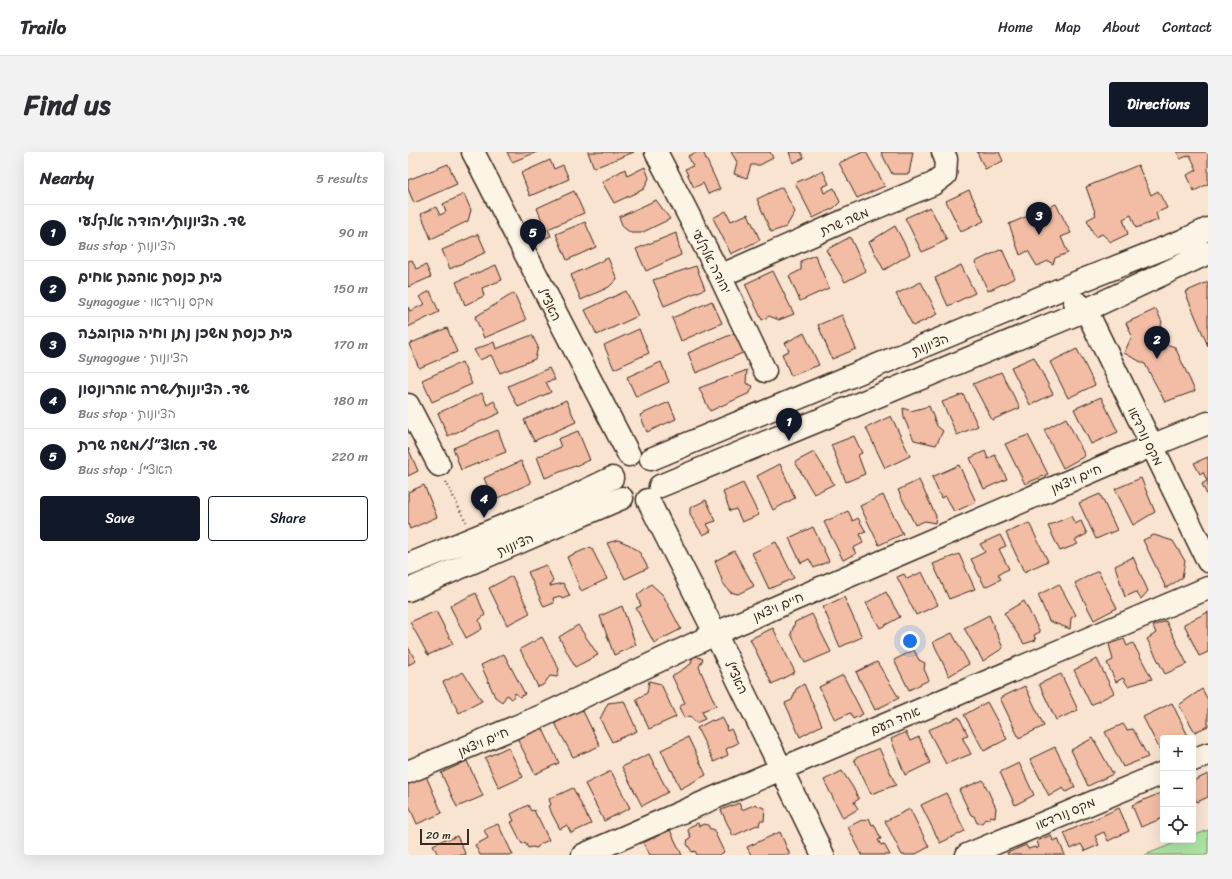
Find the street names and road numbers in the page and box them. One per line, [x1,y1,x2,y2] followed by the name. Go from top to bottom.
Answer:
[815,201,872,242] street label: משה שרת
[685,224,738,298] street label: יהודה אלקלעי
[531,283,568,325] street label: האצ"ל
[908,327,952,362] street label: הציונות
[1121,403,1170,470] street label: מקס נורדאו
[1047,457,1105,500] street label: חיים ויצמן
[493,526,537,563] street label: הציונות
[749,585,807,628] street label: חיים ויצמן
[719,656,755,698] street label: האצ"ל
[866,700,924,741] street label: אחד העם
[454,720,512,763] street label: חיים ויצמן
[1032,790,1099,836] street label: מקס נורדאו

